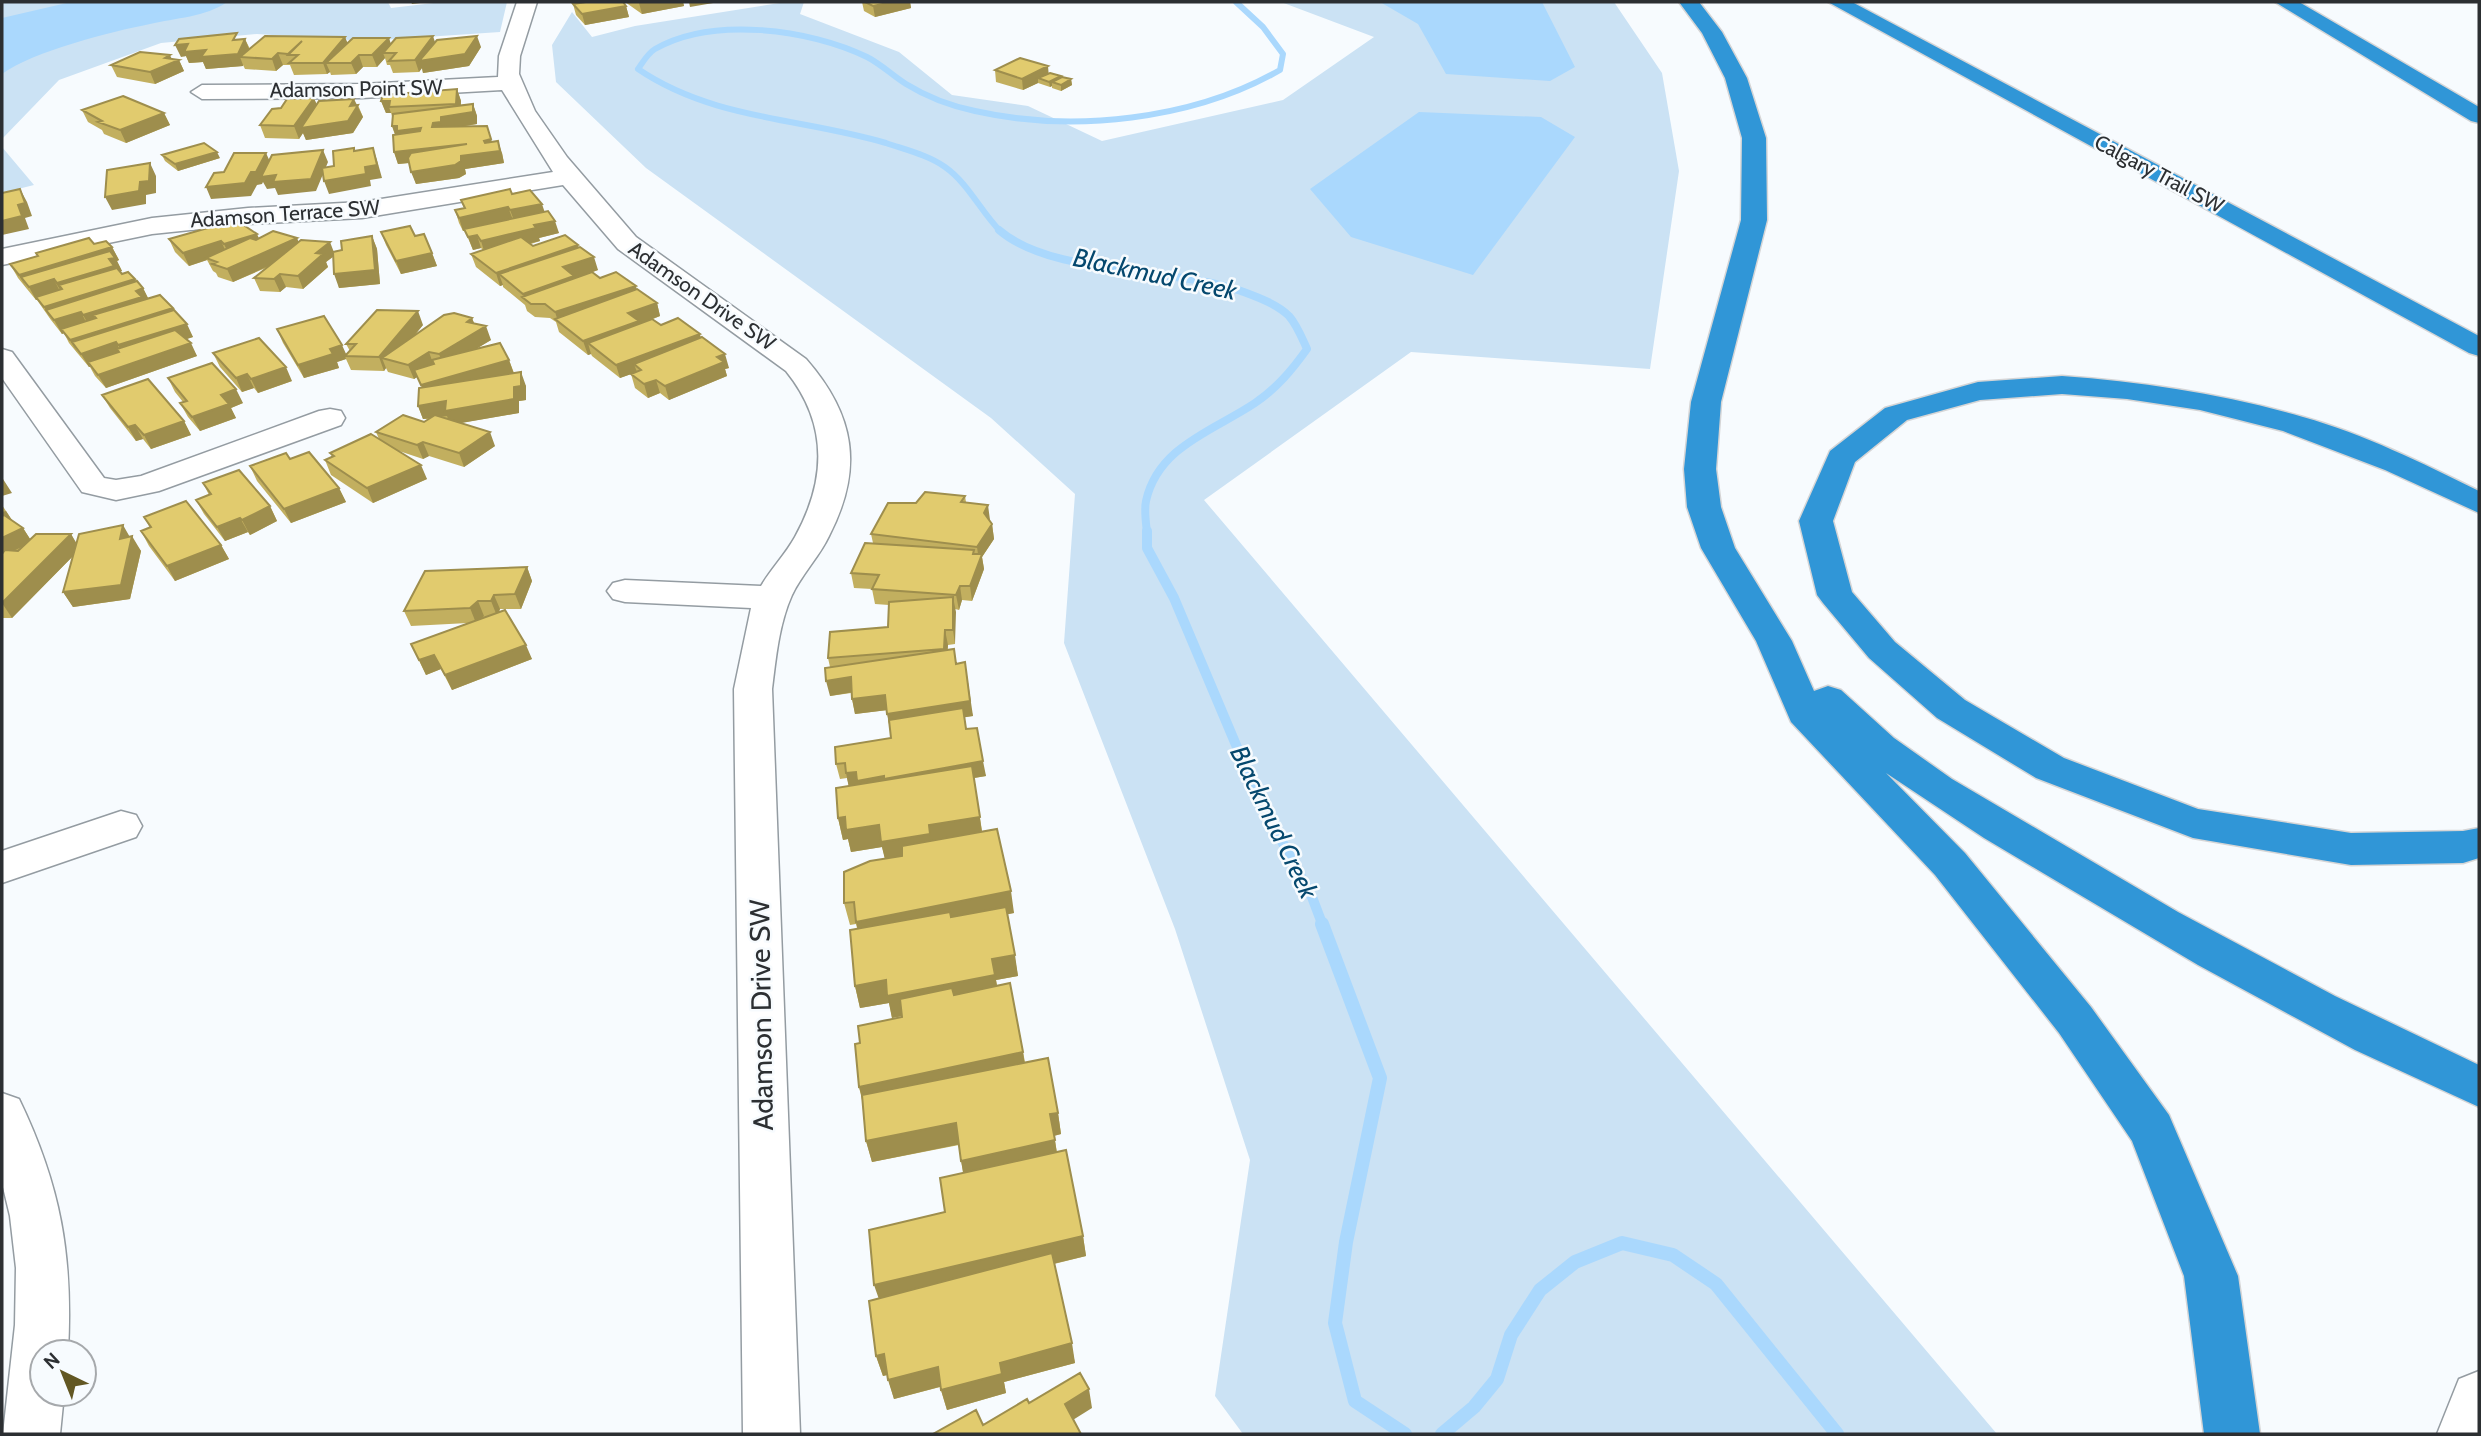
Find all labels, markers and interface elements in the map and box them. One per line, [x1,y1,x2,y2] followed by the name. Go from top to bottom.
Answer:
[269,74,443,103] street label: Adamson Point SW
[2090,129,2228,218] street label: Calgary Trail SW
[189,194,381,233] street label: Adamson Terrace SW
[624,236,781,356] street label: Adamson Drive SW
[1070,241,1241,307] water label: Blackmud Creek
[1223,740,1325,905] water label: Blackmud Creek
[742,899,780,1131] street label: Adamson Drive SW
[28,1338,98,1408] north arrow
[39,1348,65,1374] text: N

